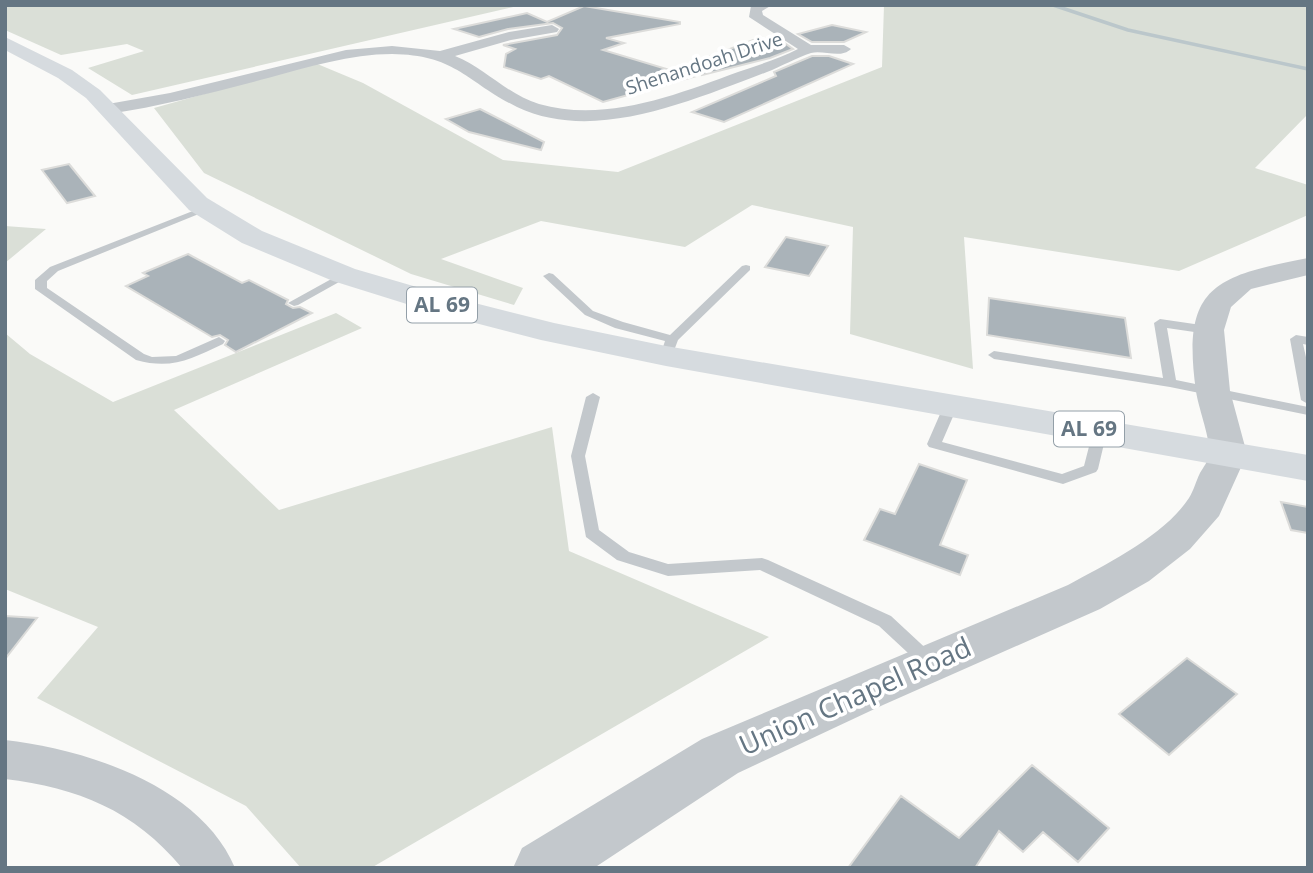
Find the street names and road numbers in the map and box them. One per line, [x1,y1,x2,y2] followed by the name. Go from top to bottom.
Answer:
[622,25,786,101] street label: Shenandoah Drive
[407,288,477,322] road number: AL 69
[1054,412,1124,446] road number: AL 69
[733,627,977,763] street label: Union Chapel Road

